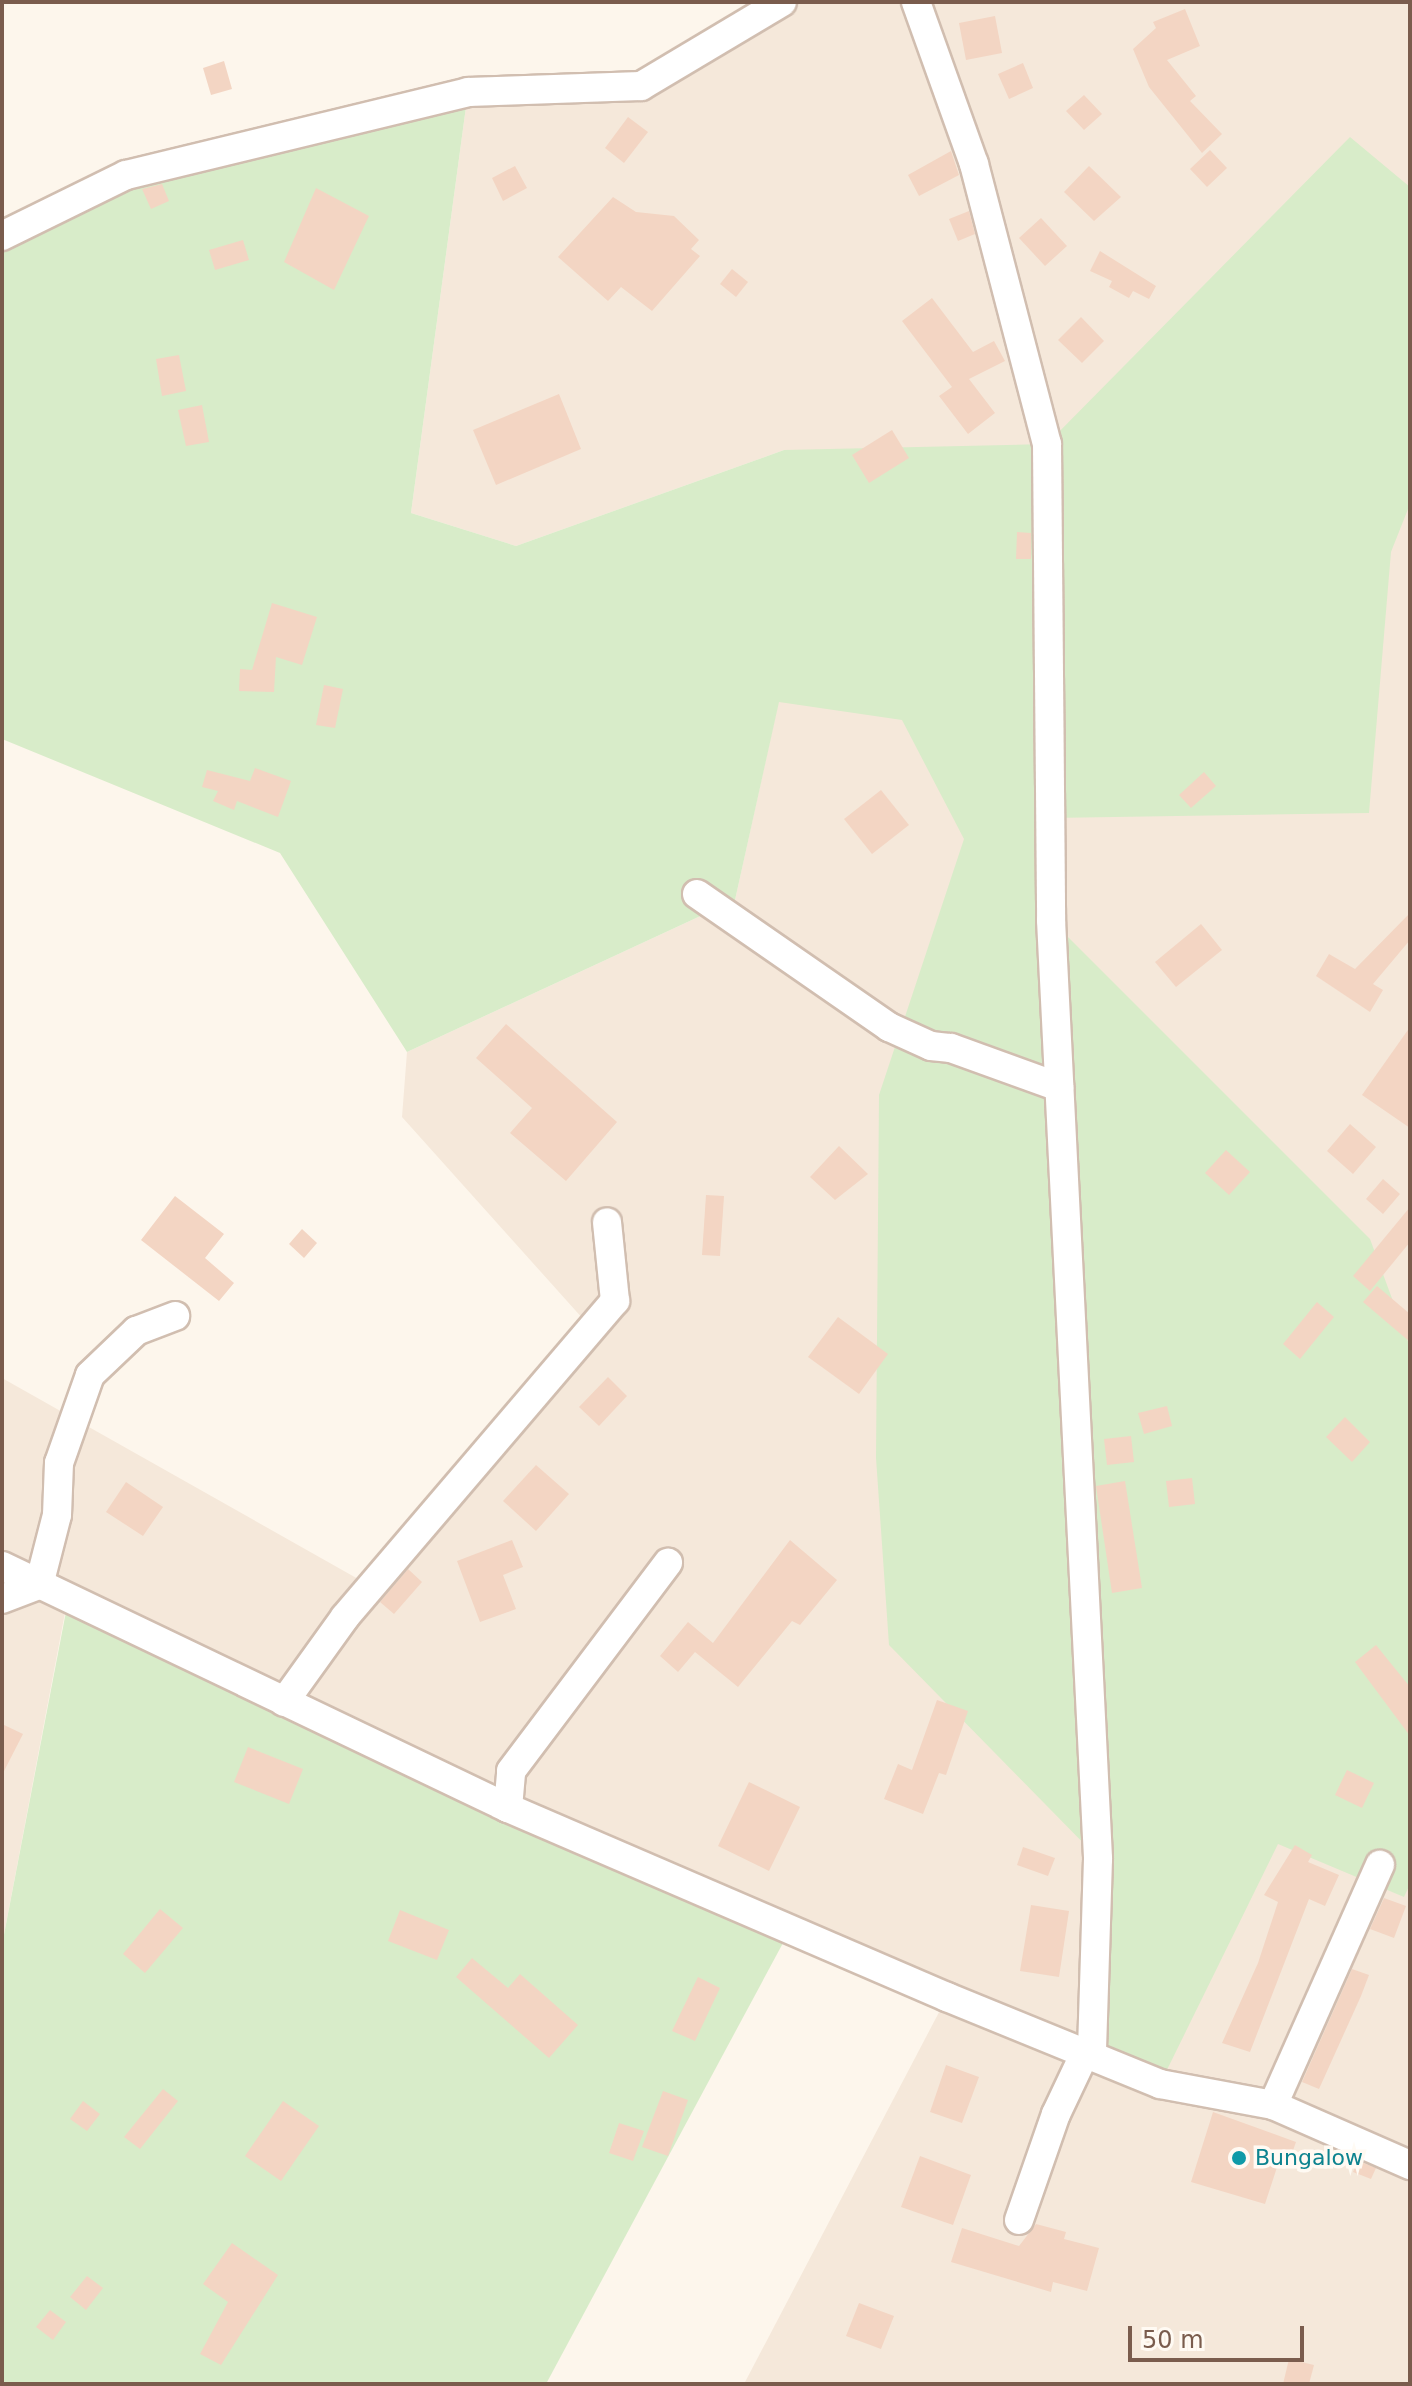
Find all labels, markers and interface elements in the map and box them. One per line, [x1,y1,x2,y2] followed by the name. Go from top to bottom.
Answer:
[1255,2145,1363,2171] place label: Bungalow
[1230,2149,1248,2167] marker: Bungalow
[1132,2310,1308,2360] scale bar
[1142,2326,1204,2354] text: 50 m

